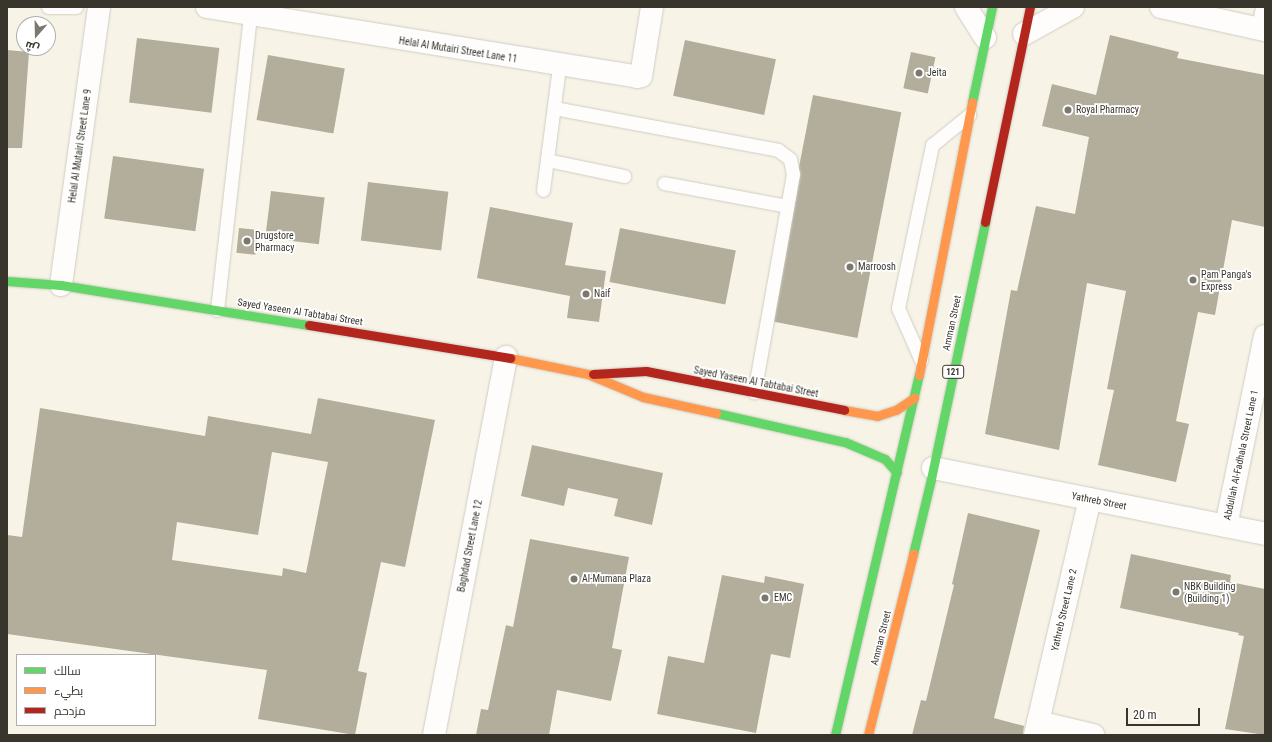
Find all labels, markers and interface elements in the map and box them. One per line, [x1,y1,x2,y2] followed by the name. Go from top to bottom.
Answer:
[16,16,56,56] north arrow
[398,35,518,65] street label: Helal Al Mutairi Street Lane 11
[23,38,41,55] text: ش
[927,67,947,79] place label: Jeita
[914,68,924,78] marker: Jeita
[66,88,94,204] street label: Helal Al Mutairi Street Lane 9
[1076,104,1139,116] place label: Royal Pharmacy
[1063,105,1073,115] marker: Royal Pharmacy
[255,229,294,252] place label: Drugstore Pharmacy
[242,236,252,246] marker: Drugstore Pharmacy
[858,261,896,273] place label: Marroosh
[845,262,855,272] marker: Marroosh
[1201,268,1252,292] place label: Pam Panga's Express
[1188,275,1198,285] marker: Pam Panga's Express
[594,288,610,300] place label: Naif
[581,289,591,299] marker: Naif
[940,294,964,352] street label: Amman Street
[236,296,364,328] street label: Sayed Yaseen Al Tabtabai Street
[693,364,819,400] street label: Sayed Yaseen Al Tabtabai Street
[942,365,964,379] road number: 121
[1221,389,1261,521] street label: Abdullah Al-Fadhala Street Lane 1
[1070,490,1128,512] street label: Yathreb Street
[455,499,485,593] street label: Baghdad Street Lane 12
[1049,568,1079,652] street label: Yathreb Street Lane 2
[582,573,651,585] place label: Al-Mumana Plaza
[569,574,579,584] marker: Al-Mumana Plaza
[1184,580,1235,604] place label: NBK Building (Building 1)
[1171,587,1181,597] marker: NBK Building (Building 1)
[759,592,771,604] marker: EMC
[774,592,792,604] place label: EMC
[868,609,894,667] street label: Amman Street
[16,654,156,726] legend
[54,664,81,678] text: سالك
[54,684,83,698] text: بطيء
[1128,700,1202,726] scale bar
[54,704,86,718] text: مزدحم
[1133,708,1157,722] text: 20 m

